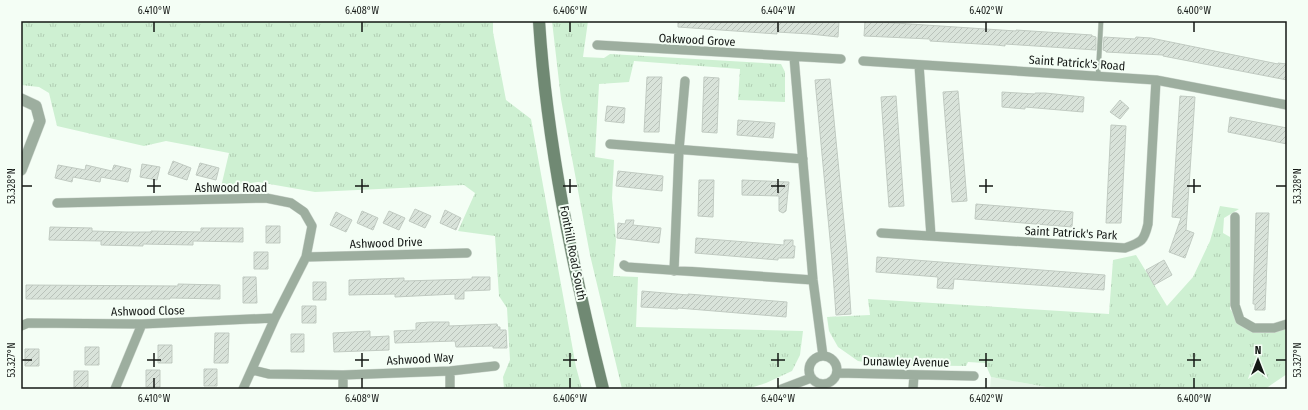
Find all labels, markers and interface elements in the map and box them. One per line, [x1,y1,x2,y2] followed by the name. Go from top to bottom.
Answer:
[138,5,171,17] text: 6.410°W
[345,5,379,17] text: 6.408°W
[553,5,587,17] text: 6.406°W
[761,5,795,17] text: 6.404°W
[969,5,1003,17] text: 6.402°W
[1177,5,1212,17] text: 6.400°W
[658,31,736,49] street label: Oakwood Grove
[1028,53,1126,73] street label: Saint Patrick's Road
[6,168,18,204] text: 53.328°N
[1292,168,1304,204] text: 53.328°N
[195,181,267,195] street label: Ashwood Road
[557,204,589,302] street label: Fonthill Road South
[1024,224,1118,242] street label: Saint Patrick's Park
[349,235,423,251] street label: Ashwood Drive
[111,303,185,319] street label: Ashwood Close
[1238,340,1278,380] north arrow
[6,343,18,377] text: 53.327°N
[1292,343,1304,377] text: 53.327°N
[1255,344,1261,357] text: N
[386,350,455,368] street label: Ashwood Way
[863,354,949,370] street label: Dunawley Avenue
[138,393,171,405] text: 6.410°W
[345,393,379,405] text: 6.408°W
[553,393,587,405] text: 6.406°W
[761,393,795,405] text: 6.404°W
[969,393,1003,405] text: 6.402°W
[1177,393,1212,405] text: 6.400°W

